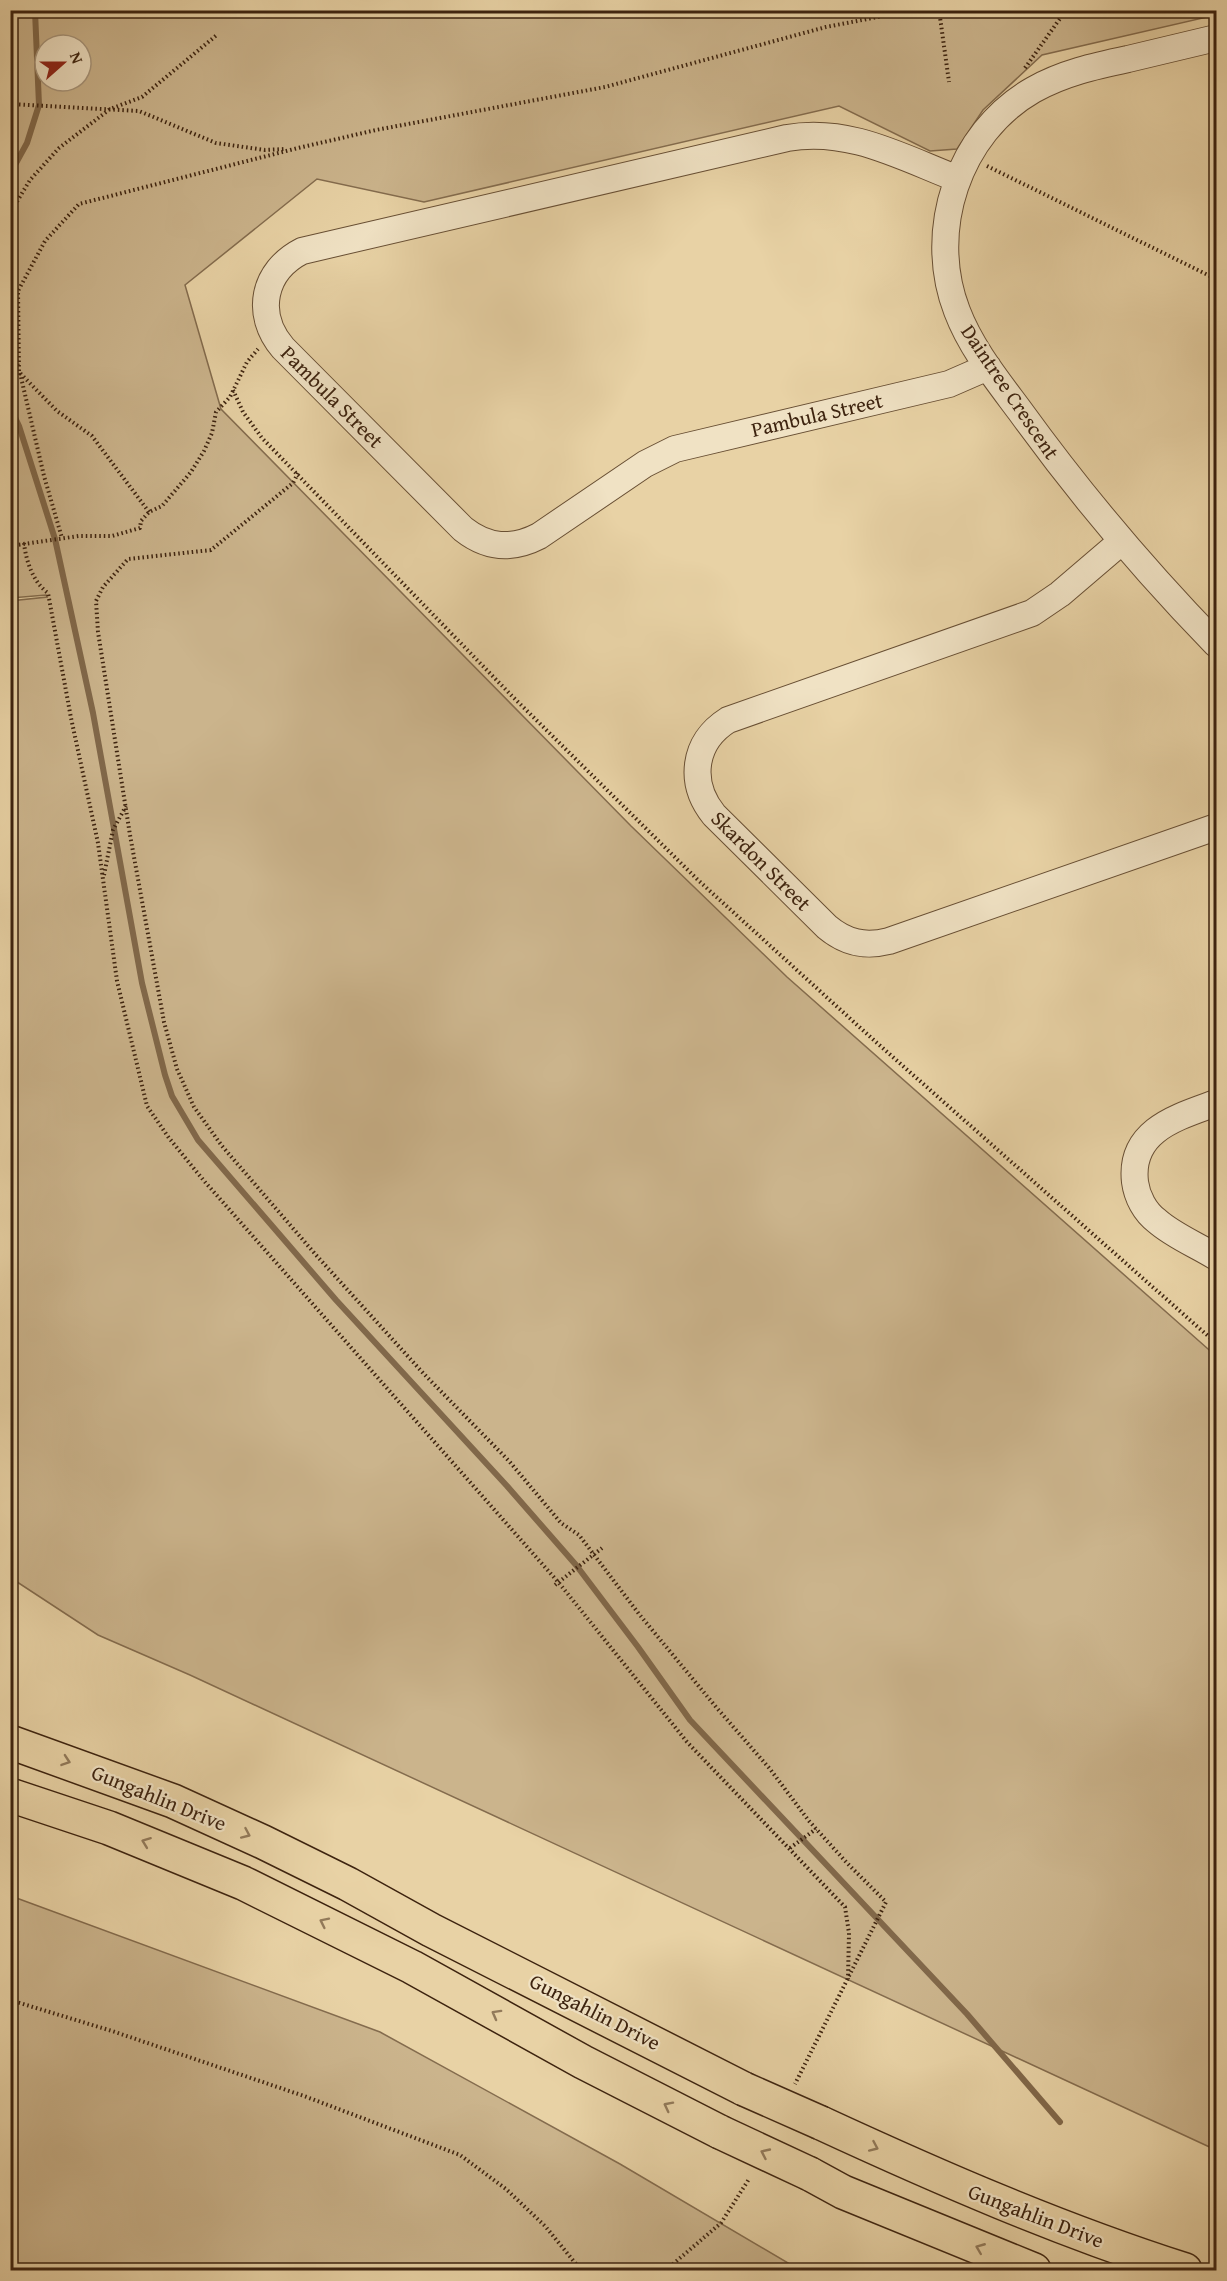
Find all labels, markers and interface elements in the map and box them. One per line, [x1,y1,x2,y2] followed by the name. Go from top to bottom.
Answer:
[33,33,93,93] north arrow
[64,48,90,67] text: N
[954,318,1067,466] street label: Daintree Crescent
[274,338,391,455] street label: Pambula Street
[748,384,886,445] street label: Pambula Street
[704,803,819,918] street label: Skardon Street
[60,1754,71,1767] one-way arrow
[87,1756,231,1839] street label: Gungahlin Drive
[240,1827,251,1839] one-way arrow
[141,1837,152,1849] one-way arrow
[319,1917,330,1929] one-way arrow
[524,1965,666,2058] street label: Gungahlin Drive
[492,2010,502,2021] one-way arrow
[663,2101,674,2113] one-way arrow
[868,2140,879,2152] one-way arrow
[760,2149,771,2161] one-way arrow
[964,2175,1109,2256] street label: Gungahlin Drive
[975,2243,986,2255] one-way arrow

